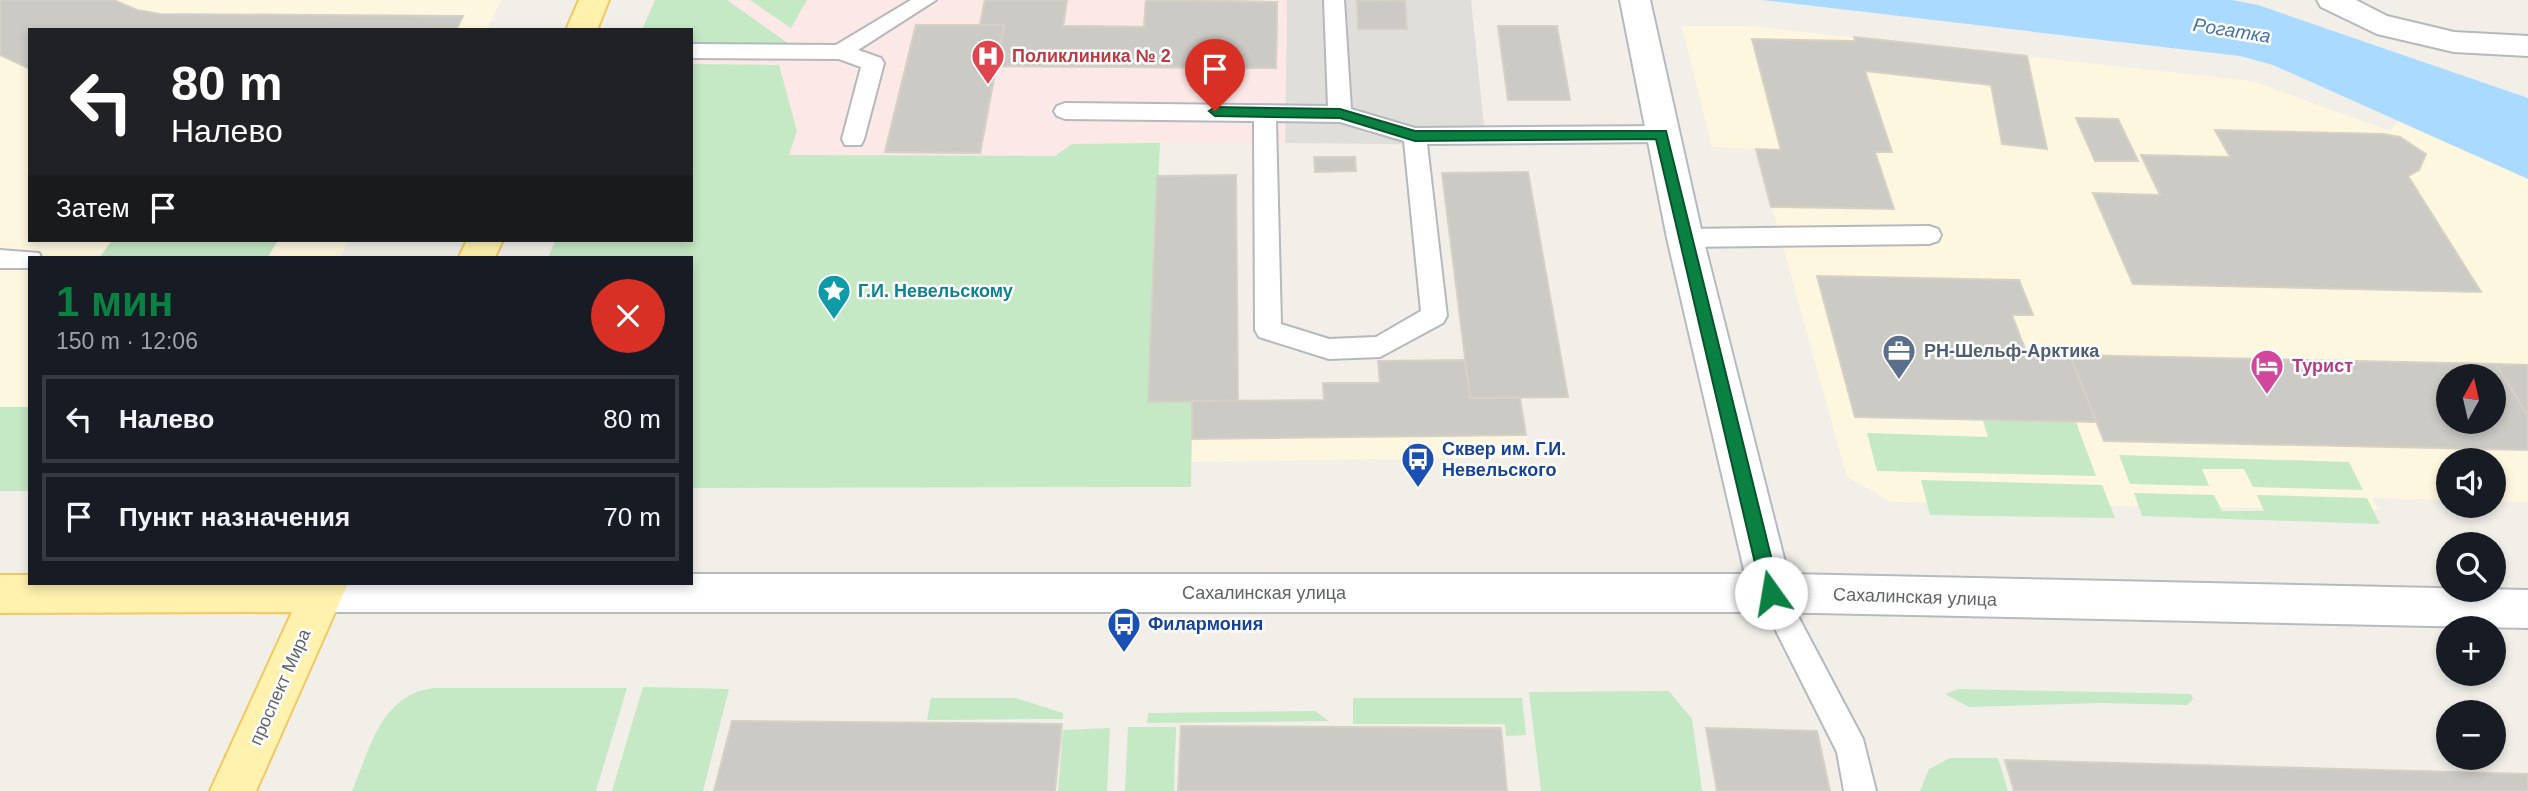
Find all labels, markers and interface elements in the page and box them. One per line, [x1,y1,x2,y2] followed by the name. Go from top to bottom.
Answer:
[2192,14,2272,47] water label: Рогатка
[969,37,1007,86] hospital icon: Поликлиника № 2
[1185,39,1245,111] pin
[1012,46,1171,66] place label: Поликлиника № 2
[1196,50,1234,88] icon: arrive
[56,56,147,147] icon: left
[171,56,283,110] text: 80 m
[171,113,283,149] text: Налево
[144,189,182,227] icon: arrive
[56,193,130,223] text: Затем
[815,272,853,321] place icon: Г.И. Невельскому
[56,278,173,325] text: 1 мин
[591,279,665,353] button: close
[858,281,1013,301] place label: Г.И. Невельскому
[56,328,198,354] text: 150 m · 12:06
[1880,332,1918,381] office icon: РН-Шельф-Арктика
[1924,341,2100,361] place label: РН-Шельф-Арктика
[2248,347,2286,396] hotel icon: Турист
[2292,356,2353,376] place label: Турист
[2436,364,2506,434] north arrow
[2436,364,2506,770] map controls
[60,400,98,438] icon: left
[119,404,214,434] text: Налево
[603,404,661,434] text: 80 m
[1442,439,1566,480] place label: Сквер им. Г.И. Невельского
[1399,440,1437,489] bus stop icon: Сквер им. Г.И. Невельского
[2436,448,2506,518] button: sound
[60,498,98,536] icon: arrive
[119,502,350,532] text: Пункт назначения
[603,502,661,532] text: 70 m
[2436,532,2506,602] button: search
[1734,556,1808,630] position arrow
[1182,583,1347,603] street label: Сахалинская улица
[1833,584,1998,610] street label: Сахалинская улица
[1105,605,1143,654] bus stop icon: Филармония
[1148,614,1263,634] place label: Филармония
[2436,616,2506,686] button: +
[245,625,315,748] street label: проспект Мира
[2436,700,2506,770] button: −

